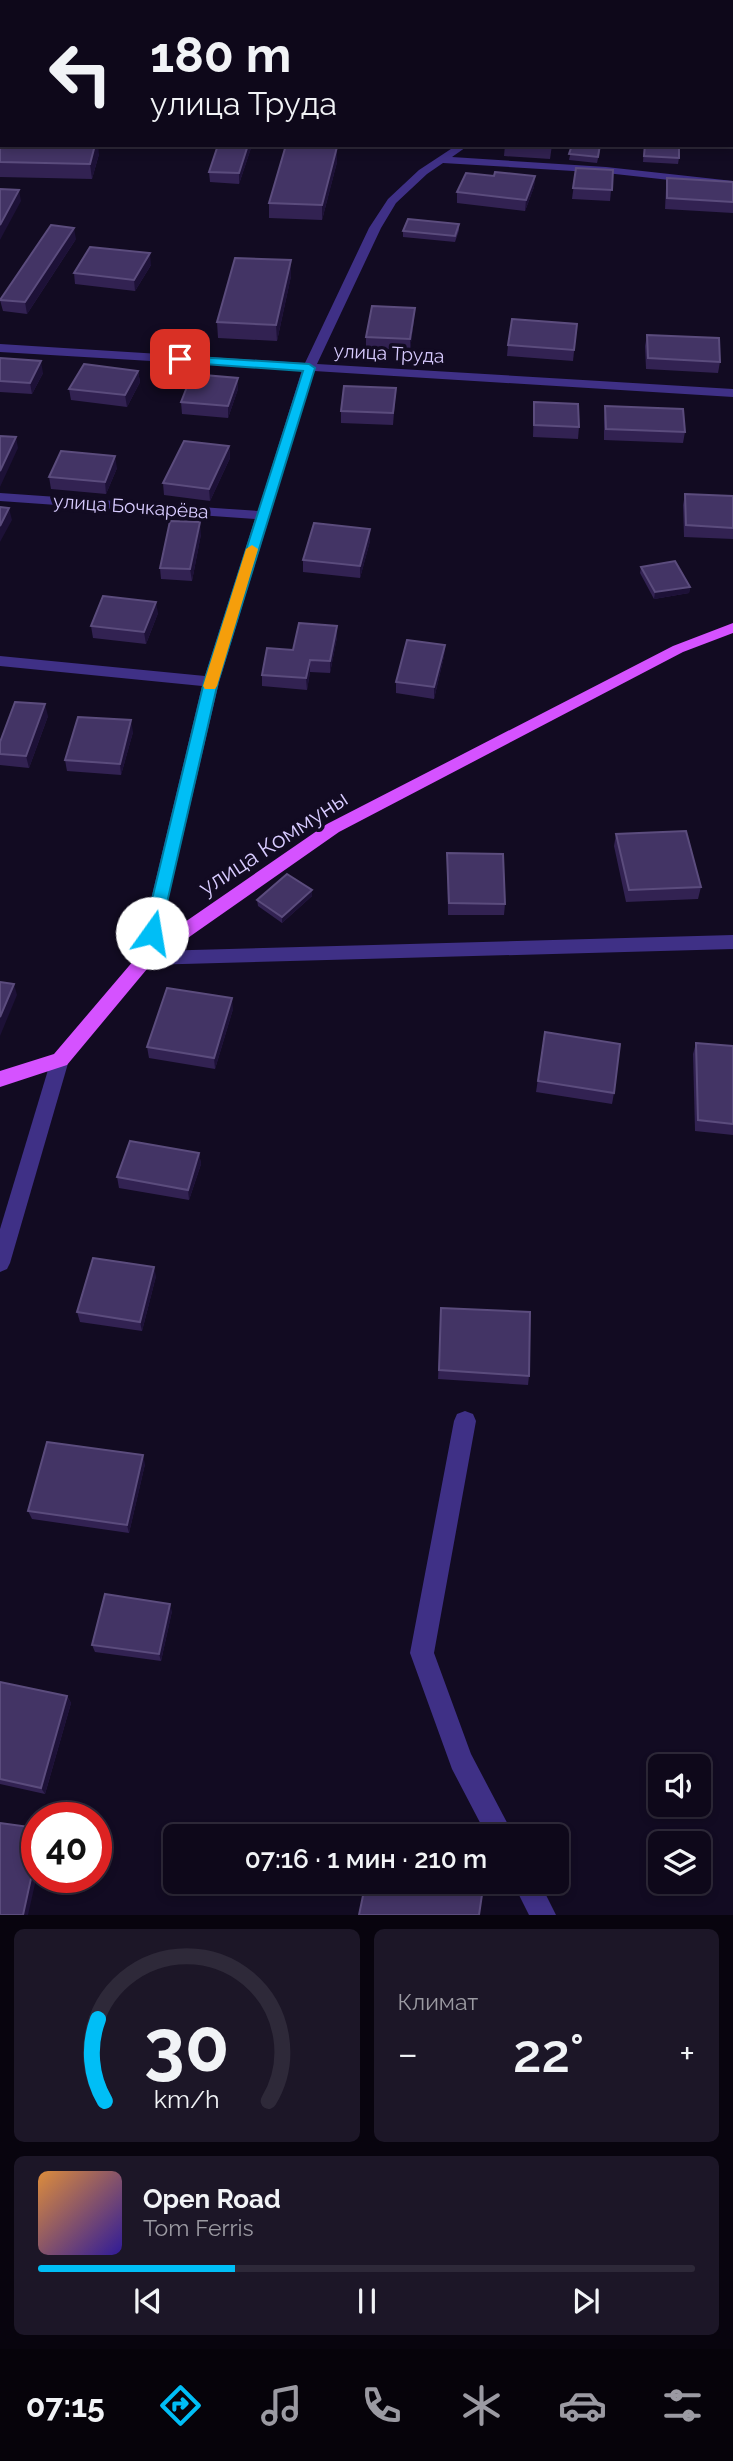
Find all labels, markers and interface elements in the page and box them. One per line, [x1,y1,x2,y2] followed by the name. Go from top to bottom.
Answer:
[150,26,291,83] text: 180 m
[35,28,126,119] icon: left
[150,85,337,122] text: улица Труда
[150,329,210,389] pin
[333,339,445,367] street label: улица Труда
[161,340,199,378] icon: arrive
[53,490,209,522] street label: улица Бочкарёва
[193,784,352,901] street label: улица Коммуны
[115,896,189,970] position arrow
[648,1754,711,1894] map controls
[648,1754,711,1817] button: sound
[21,1802,112,1893] speed limit sign: 40
[648,1831,711,1894] button: layers
[245,1844,487,1874] text: 07:16 · 1 мин · 210 m
[398,1988,478,2015] text: Климат
[144,2004,229,2089] text: 30
[513,2023,584,2084] text: 22°
[398,2031,418,2076] text: −
[679,2031,695,2076] text: +
[154,2084,220,2114] text: km/h
[143,2184,281,2214] text: Open Road
[143,2214,254,2241] text: Tom Ferris
[129,2282,167,2320] icon: previous
[348,2282,386,2320] icon: pause
[567,2282,605,2320] icon: next
[156,2381,205,2430] icon: directions
[257,2381,306,2430] icon: music
[357,2381,406,2430] icon: phone
[457,2381,506,2430] icon: climate
[558,2381,607,2430] icon: car
[658,2381,707,2430] icon: filters
[26,2387,105,2424] text: 07:15

